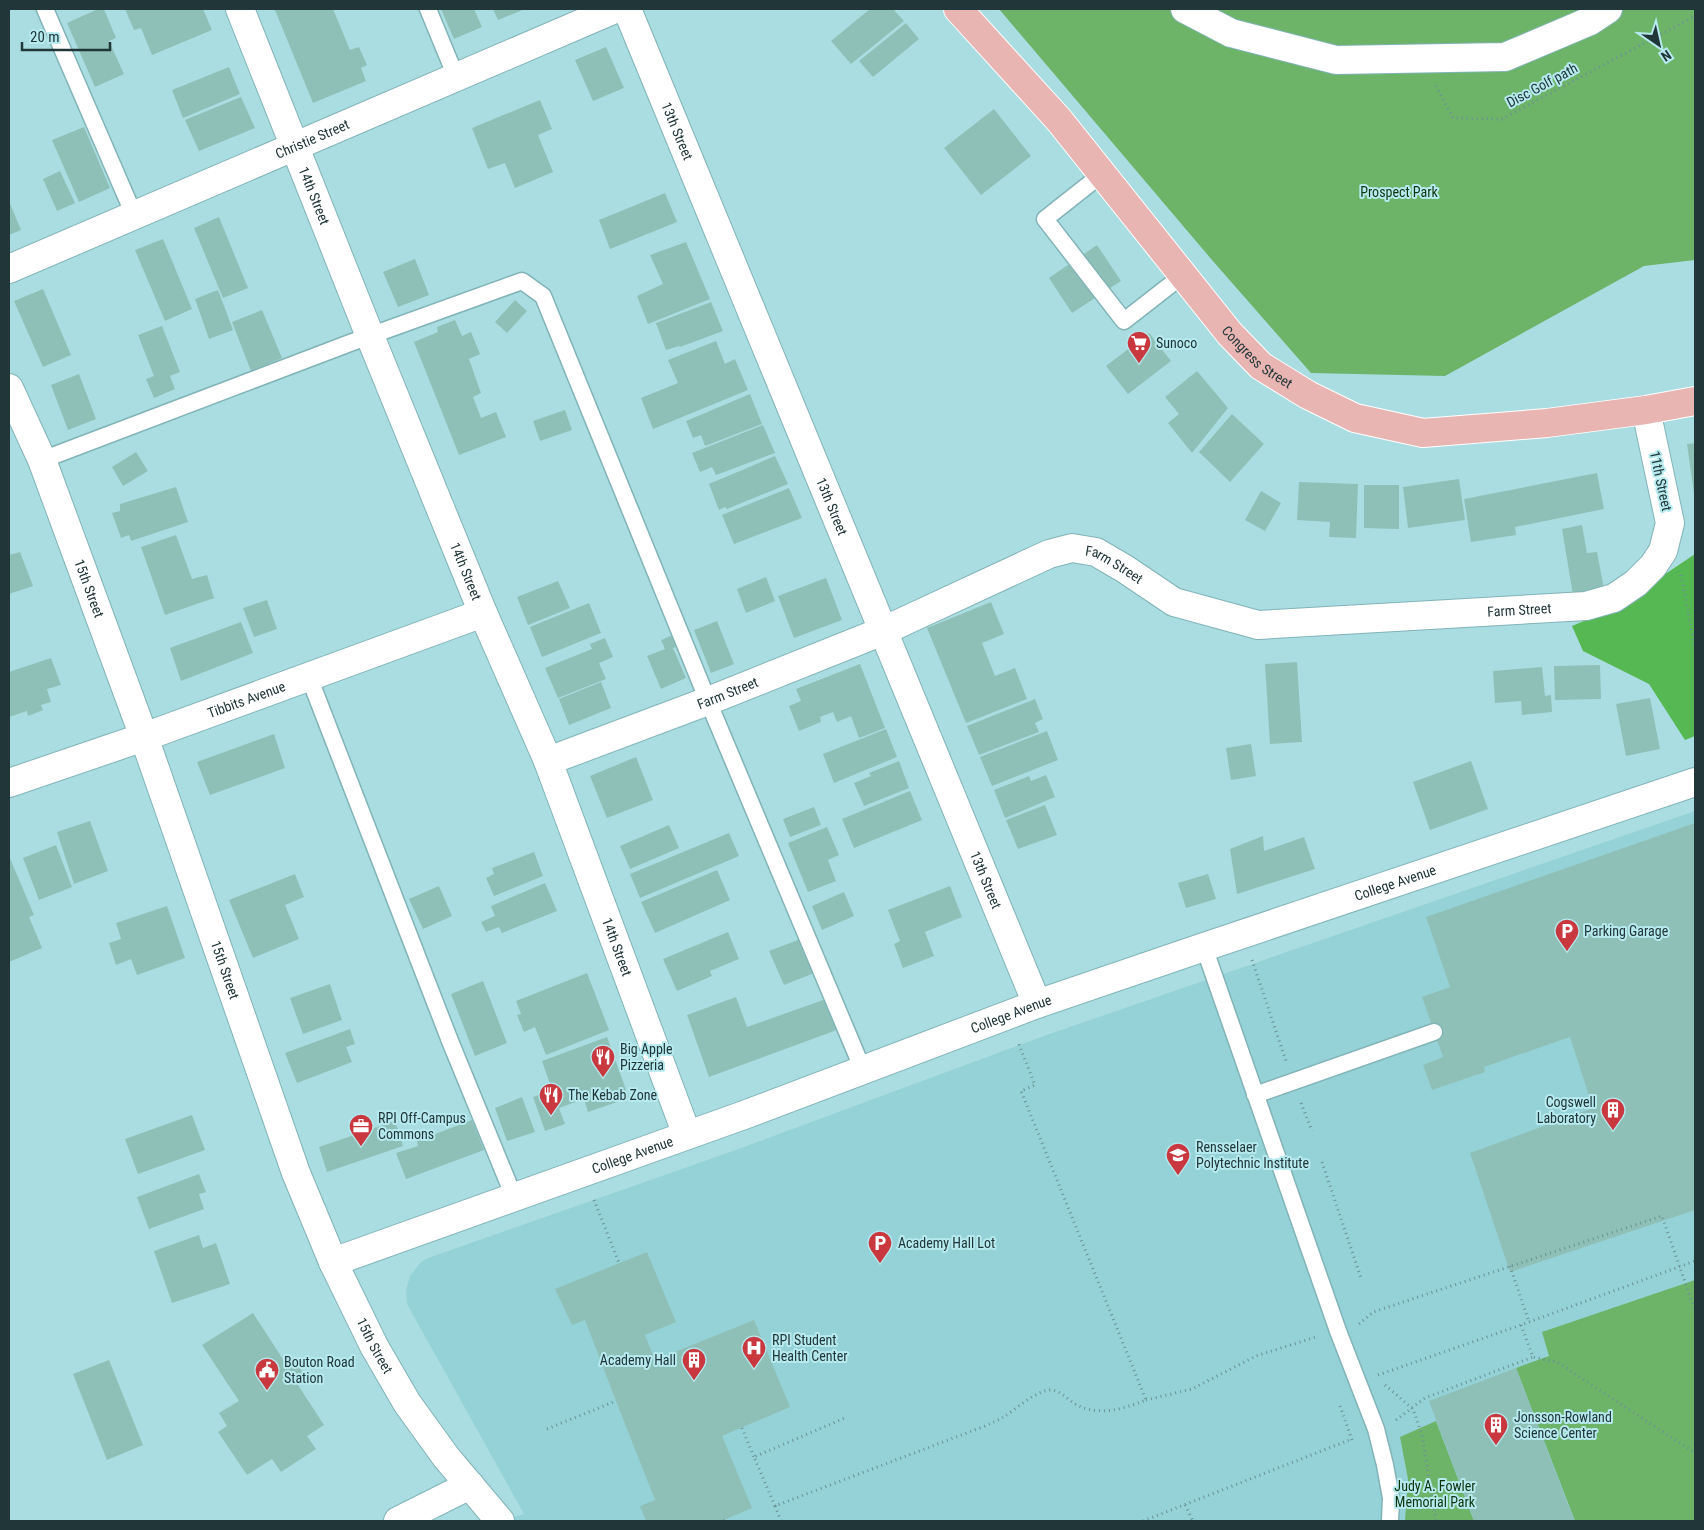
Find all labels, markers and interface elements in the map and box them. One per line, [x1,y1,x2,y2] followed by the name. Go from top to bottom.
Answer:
[22,20,110,52] scale bar
[1634,20,1684,70] north arrow
[30,28,60,46] text: 20 m
[1658,47,1674,65] text: N
[1504,60,1580,110] street label: Disc Golf path
[658,100,696,162] street label: 13th Street
[273,116,352,162] street label: Christie Street
[296,165,333,227] street label: 14th Street
[1360,184,1438,200] park label: Prospect Park
[1219,323,1295,391] street label: Congress Street
[1126,330,1152,364] supermarket icon: Sunoco
[1156,335,1197,351] place label: Sunoco
[1647,450,1675,512] street label: 11th Street
[813,475,851,538] street label: 13th Street
[447,540,485,602] street label: 14th Street
[1084,542,1146,587] street label: Farm Street
[71,557,107,620] street label: 15th Street
[1487,600,1552,620] street label: Farm Street
[695,674,760,712] street label: Farm Street
[205,678,288,721] street label: Tibbits Avenue
[967,849,1005,911] street label: 13th Street
[1352,861,1438,904] street label: College Avenue
[599,916,635,978] street label: 14th Street
[1554,918,1580,952] parking icon: Parking Garage
[1584,923,1669,939] place label: Parking Garage
[208,939,243,1001] street label: 15th Street
[968,992,1054,1036] street label: College Avenue
[620,1041,673,1073] place label: Big Apple Pizzeria
[590,1044,616,1078] restaurant icon: Big Apple Pizzeria
[538,1082,564,1116] restaurant icon: The Kebab Zone
[568,1087,658,1103] place label: The Kebab Zone
[1537,1094,1596,1126] place label: Cogswell Laboratory
[1600,1097,1626,1131] building icon: Cogswell Laboratory
[378,1110,466,1142] place label: RPI Off-Campus Commons
[348,1113,374,1147] office icon: RPI Off-Campus Commons
[590,1133,676,1177] street label: College Avenue
[1196,1139,1309,1171] place label: Rensselaer Polytechnic Institute
[1165,1142,1191,1176] school or university icon: Rensselaer Polytechnic Institute
[867,1230,893,1264] parking icon: Academy Hall Lot
[898,1235,995,1251] place label: Academy Hall Lot
[353,1315,396,1376] street label: 15th Street
[772,1332,848,1364] place label: RPI Student Health Center
[741,1335,767,1369] hospital icon: RPI Student Health Center
[681,1347,707,1381] building icon: Academy Hall
[600,1352,676,1368] place label: Academy Hall
[284,1354,355,1386] place label: Bouton Road Station
[254,1357,280,1391] public building icon: Bouton Road Station
[1514,1409,1612,1441] place label: Jonsson-Rowland Science Center
[1483,1412,1509,1446] building icon: Jonsson-Rowland Science Center
[1394,1478,1476,1510] park label: Judy A. Fowler Memorial Park

